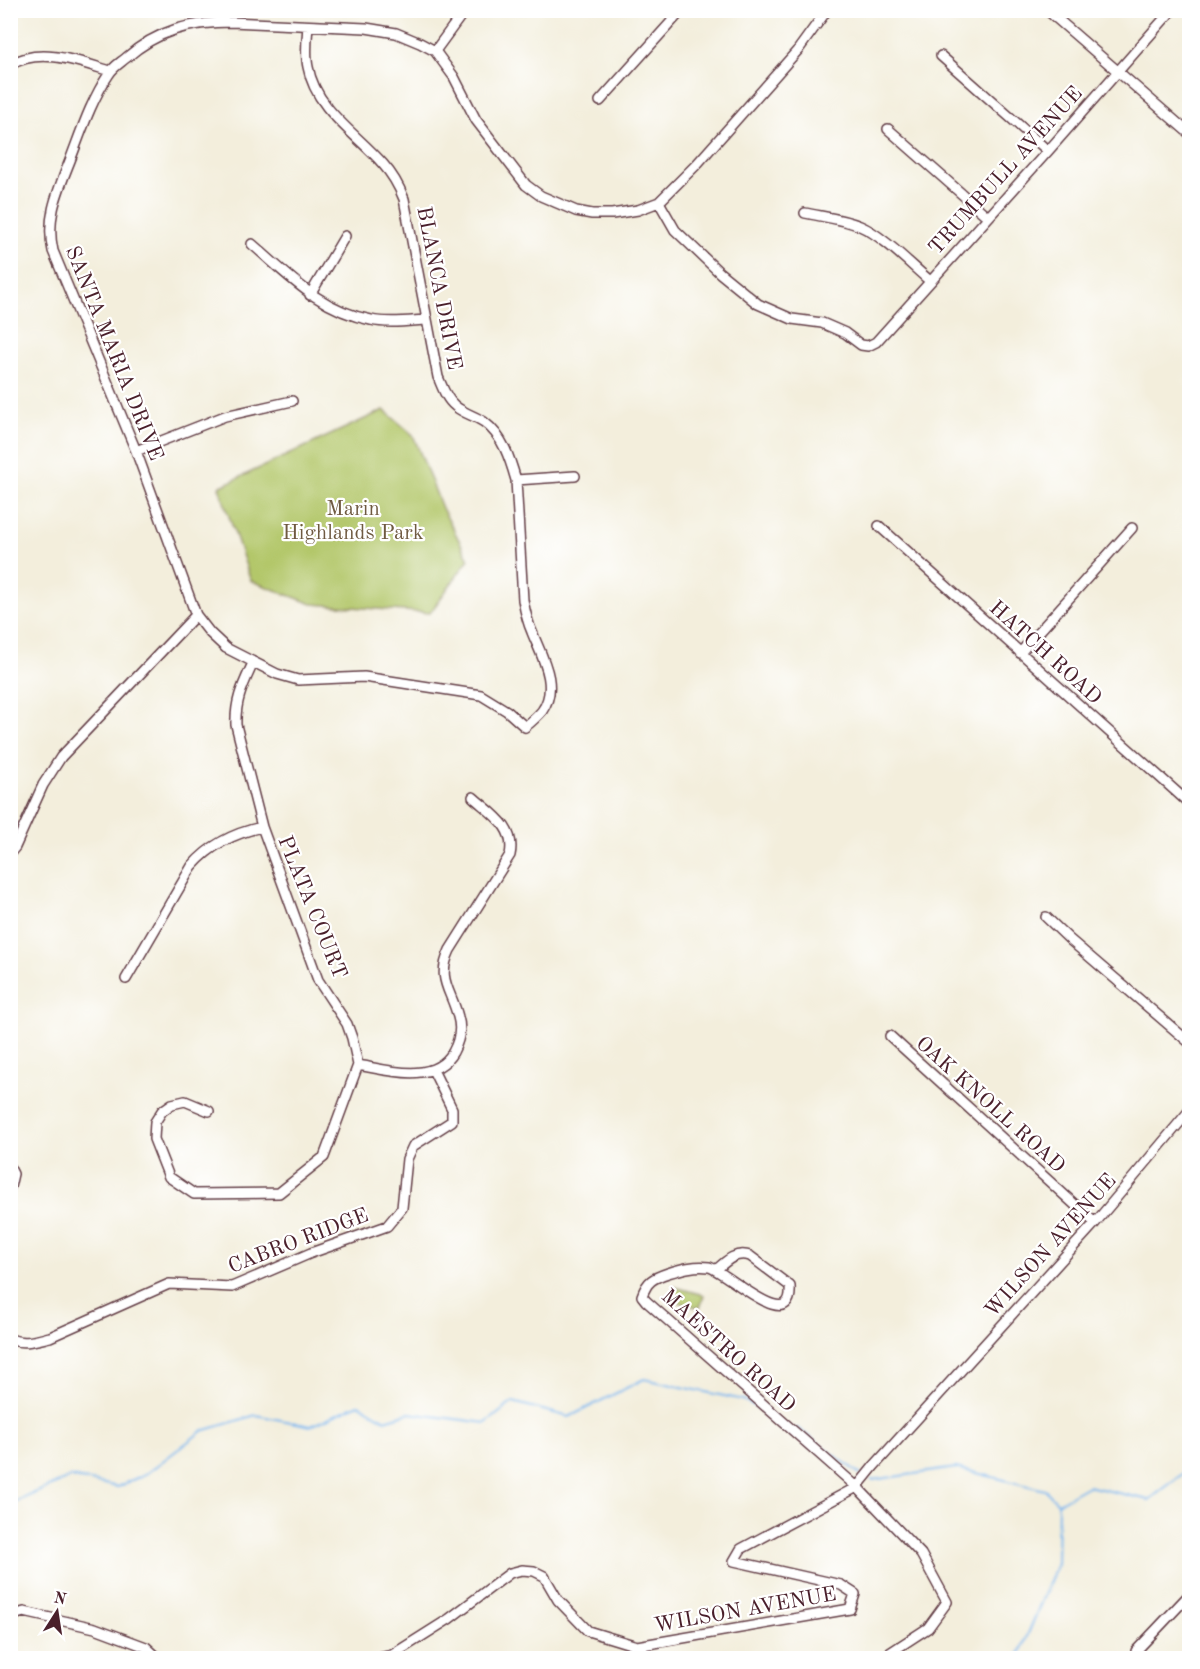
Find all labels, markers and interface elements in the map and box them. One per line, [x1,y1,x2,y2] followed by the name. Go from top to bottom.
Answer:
[925,83,1087,259] street label: TRUMBULL AVENUE
[412,205,465,372] street label: BLANCA DRIVE
[61,243,166,464] street label: SANTA MARIA DRIVE
[282,499,424,544] park label: Marin Highlands Park
[985,597,1105,709] street label: HATCH ROAD
[273,833,350,982] street label: PLATA COURT
[911,1033,1069,1177] street label: OAK KNOLL ROAD
[981,1170,1121,1322] street label: WILSON AVENUE
[225,1205,372,1278] street label: CABRO RIDGE
[657,1286,799,1417] street label: MAESTRO ROAD
[27,1582,87,1642] north arrow
[652,1584,838,1637] street label: WILSON AVENUE
[52,1590,68,1609] text: N

